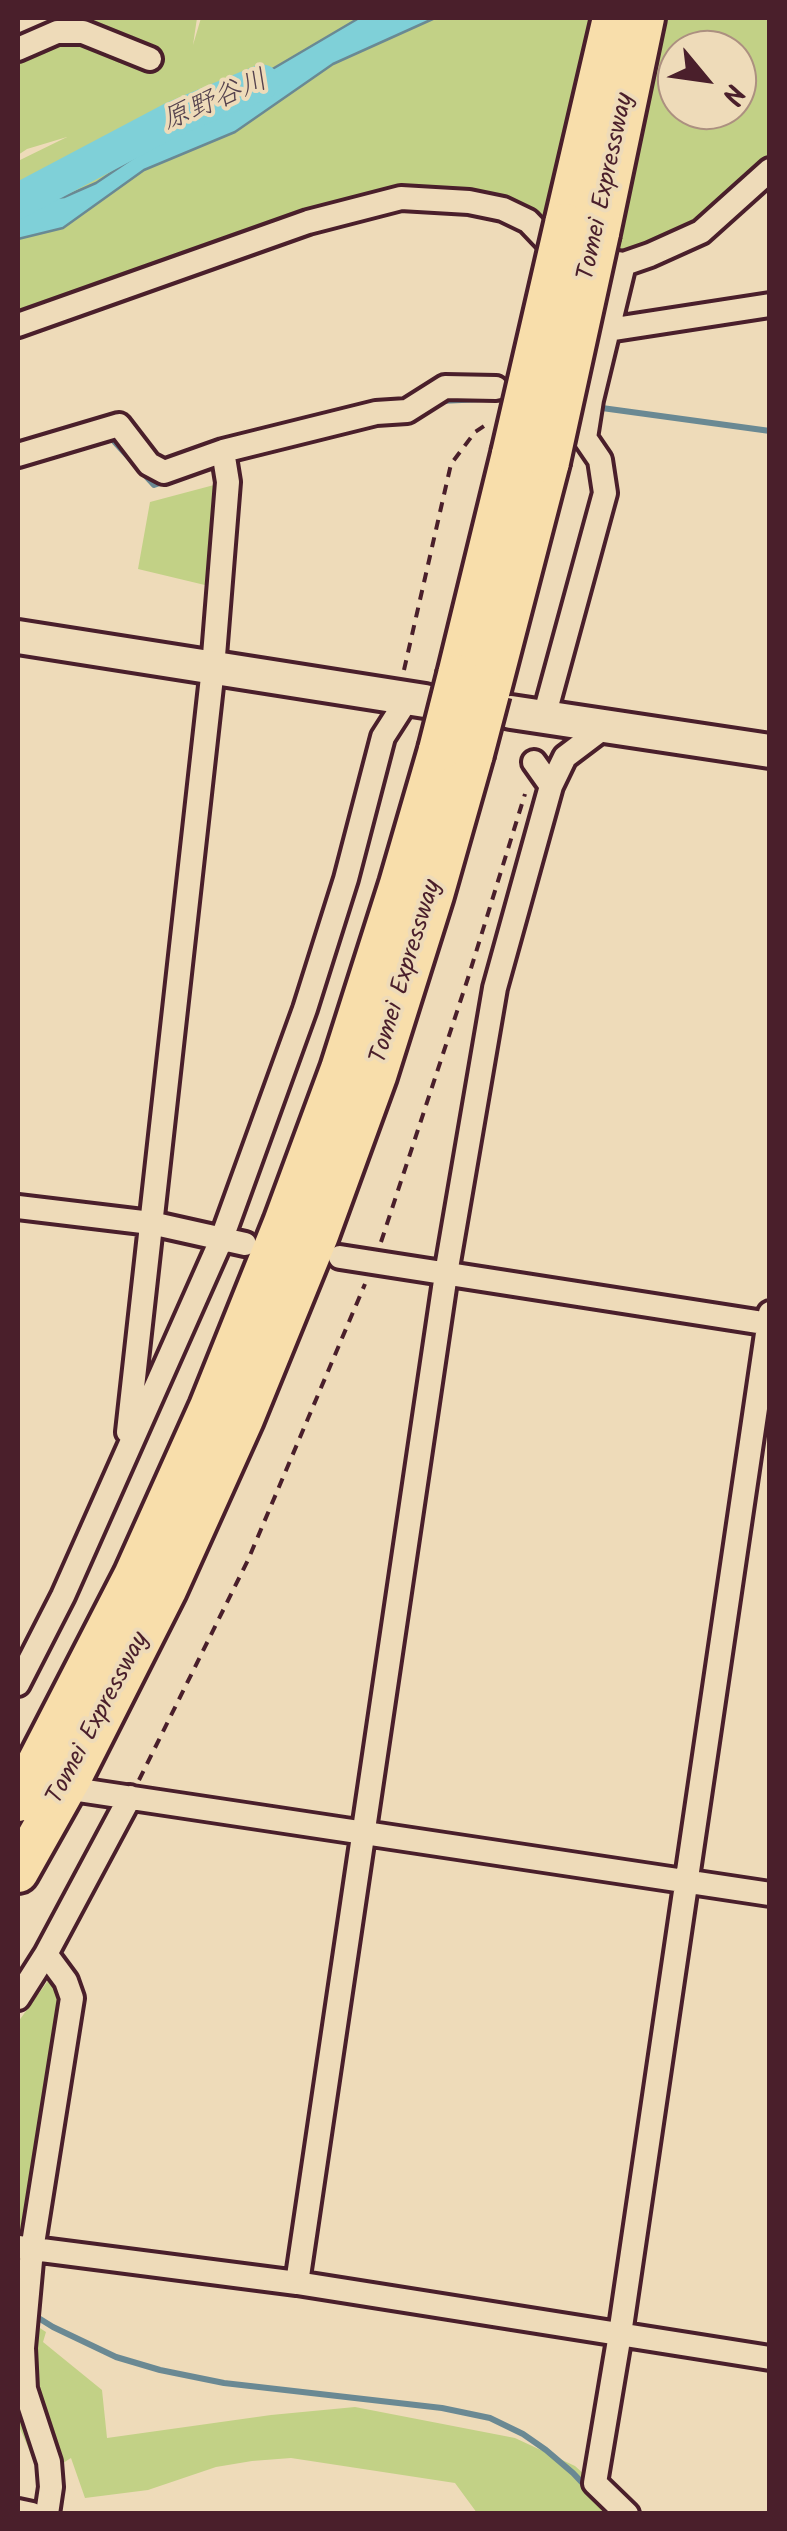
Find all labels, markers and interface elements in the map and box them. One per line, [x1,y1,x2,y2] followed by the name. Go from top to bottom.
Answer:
[657,30,757,130] north arrow
[158,66,274,140] water label: 原野谷川
[708,75,756,112] text: N
[574,91,642,283] street label: Tomei Expressway
[366,877,450,1067] street label: Tomei Expressway
[42,1628,158,1810] street label: Tomei Expressway

